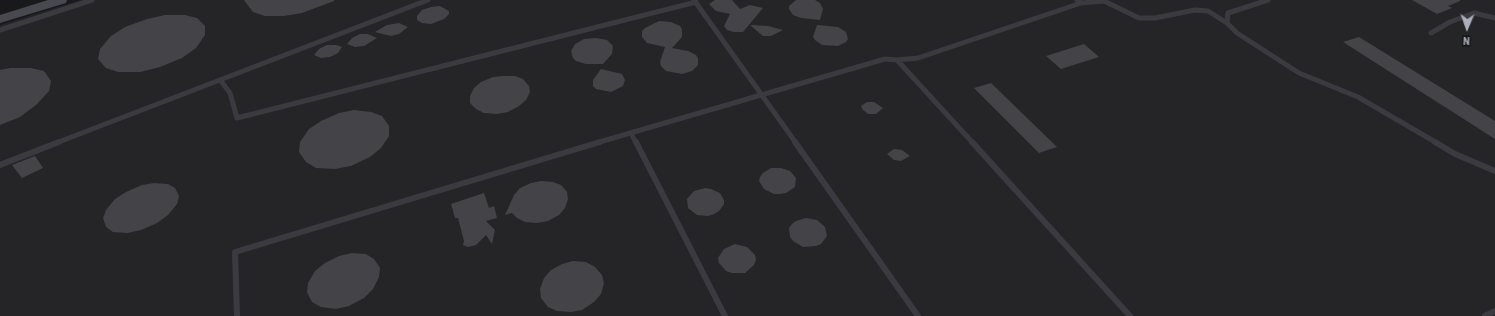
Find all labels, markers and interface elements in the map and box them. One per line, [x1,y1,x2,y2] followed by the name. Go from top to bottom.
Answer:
[1447,8,1487,48] north arrow
[1463,34,1470,47] text: N

